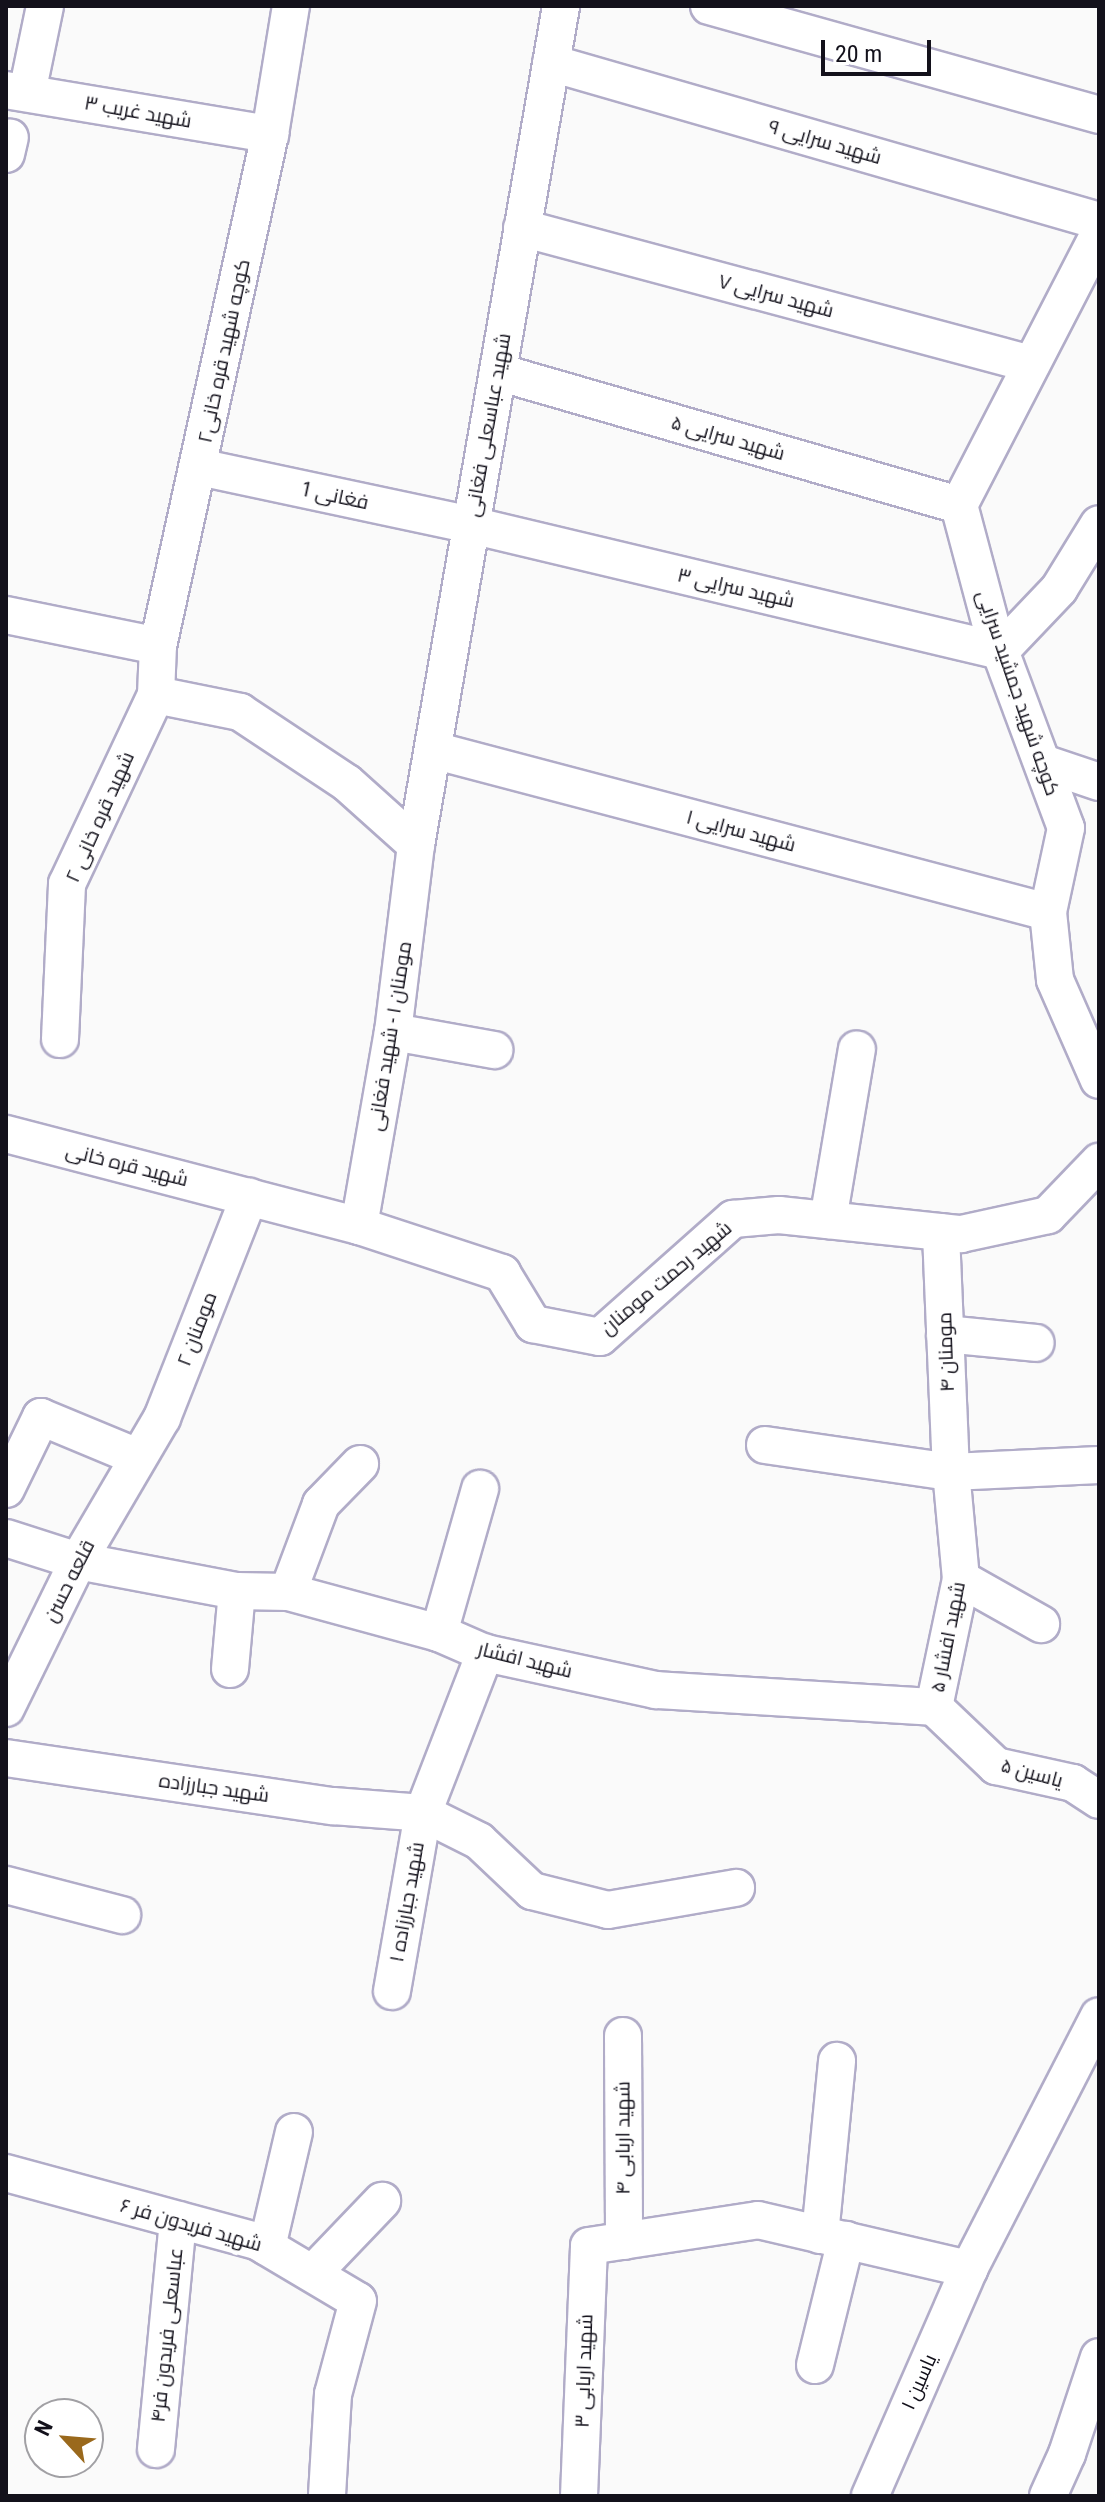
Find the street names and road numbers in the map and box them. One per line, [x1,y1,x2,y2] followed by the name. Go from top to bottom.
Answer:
[82,91,194,133] street label: ۳ شهید غریب
[766,114,884,170] street label: شهید سرایی ۹
[193,257,255,445] street label: کوچه شهید قره خانی۲
[716,269,836,323] street label: شهید سرایی ۷
[460,331,516,519] street label: شهید عباسعلی فغانی
[668,410,788,466] street label: شهید سرایی ۵
[299,477,371,515] street label: فغانی 1
[675,563,797,613] street label: شهید سرایی ۳
[972,587,1064,799] street label: کوچه شهید جمشید سرایی
[60,748,140,886] street label: ۲ شهید قره خانی
[684,805,798,857] street label: شهید سرایی ۱
[363,939,417,1133] street label: مومنان ۱ - شهید فغانی
[63,1138,191,1192] street label: شهید قره خانی
[595,1216,737,1340] street label: شهید رحمت مومنان
[172,1289,222,1369] street label: ۲ مومنان
[933,1312,959,1392] street label: ۴ مومنان
[38,1536,100,1626] street label: قلعه حسن
[926,1580,970,1694] street label: ۵ شهید افشار
[475,1637,575,1683] street label: شهید افشار
[998,1753,1066,1793] street label: یاسین ۵
[157,1768,271,1808] street label: شهید جبارزاده
[385,1840,429,1964] street label: ۱ شهید جبارزاده
[611,2081,635,2195] street label: شهید اربابی ۴
[117,2193,265,2257] street label: شهید فریدون فر ۶
[146,2246,188,2424] street label: عباسعلی فریدون فر۴
[570,2314,598,2428] street label: شهید اربابی ۳
[896,2350,942,2414] street label: یاسین ۱

